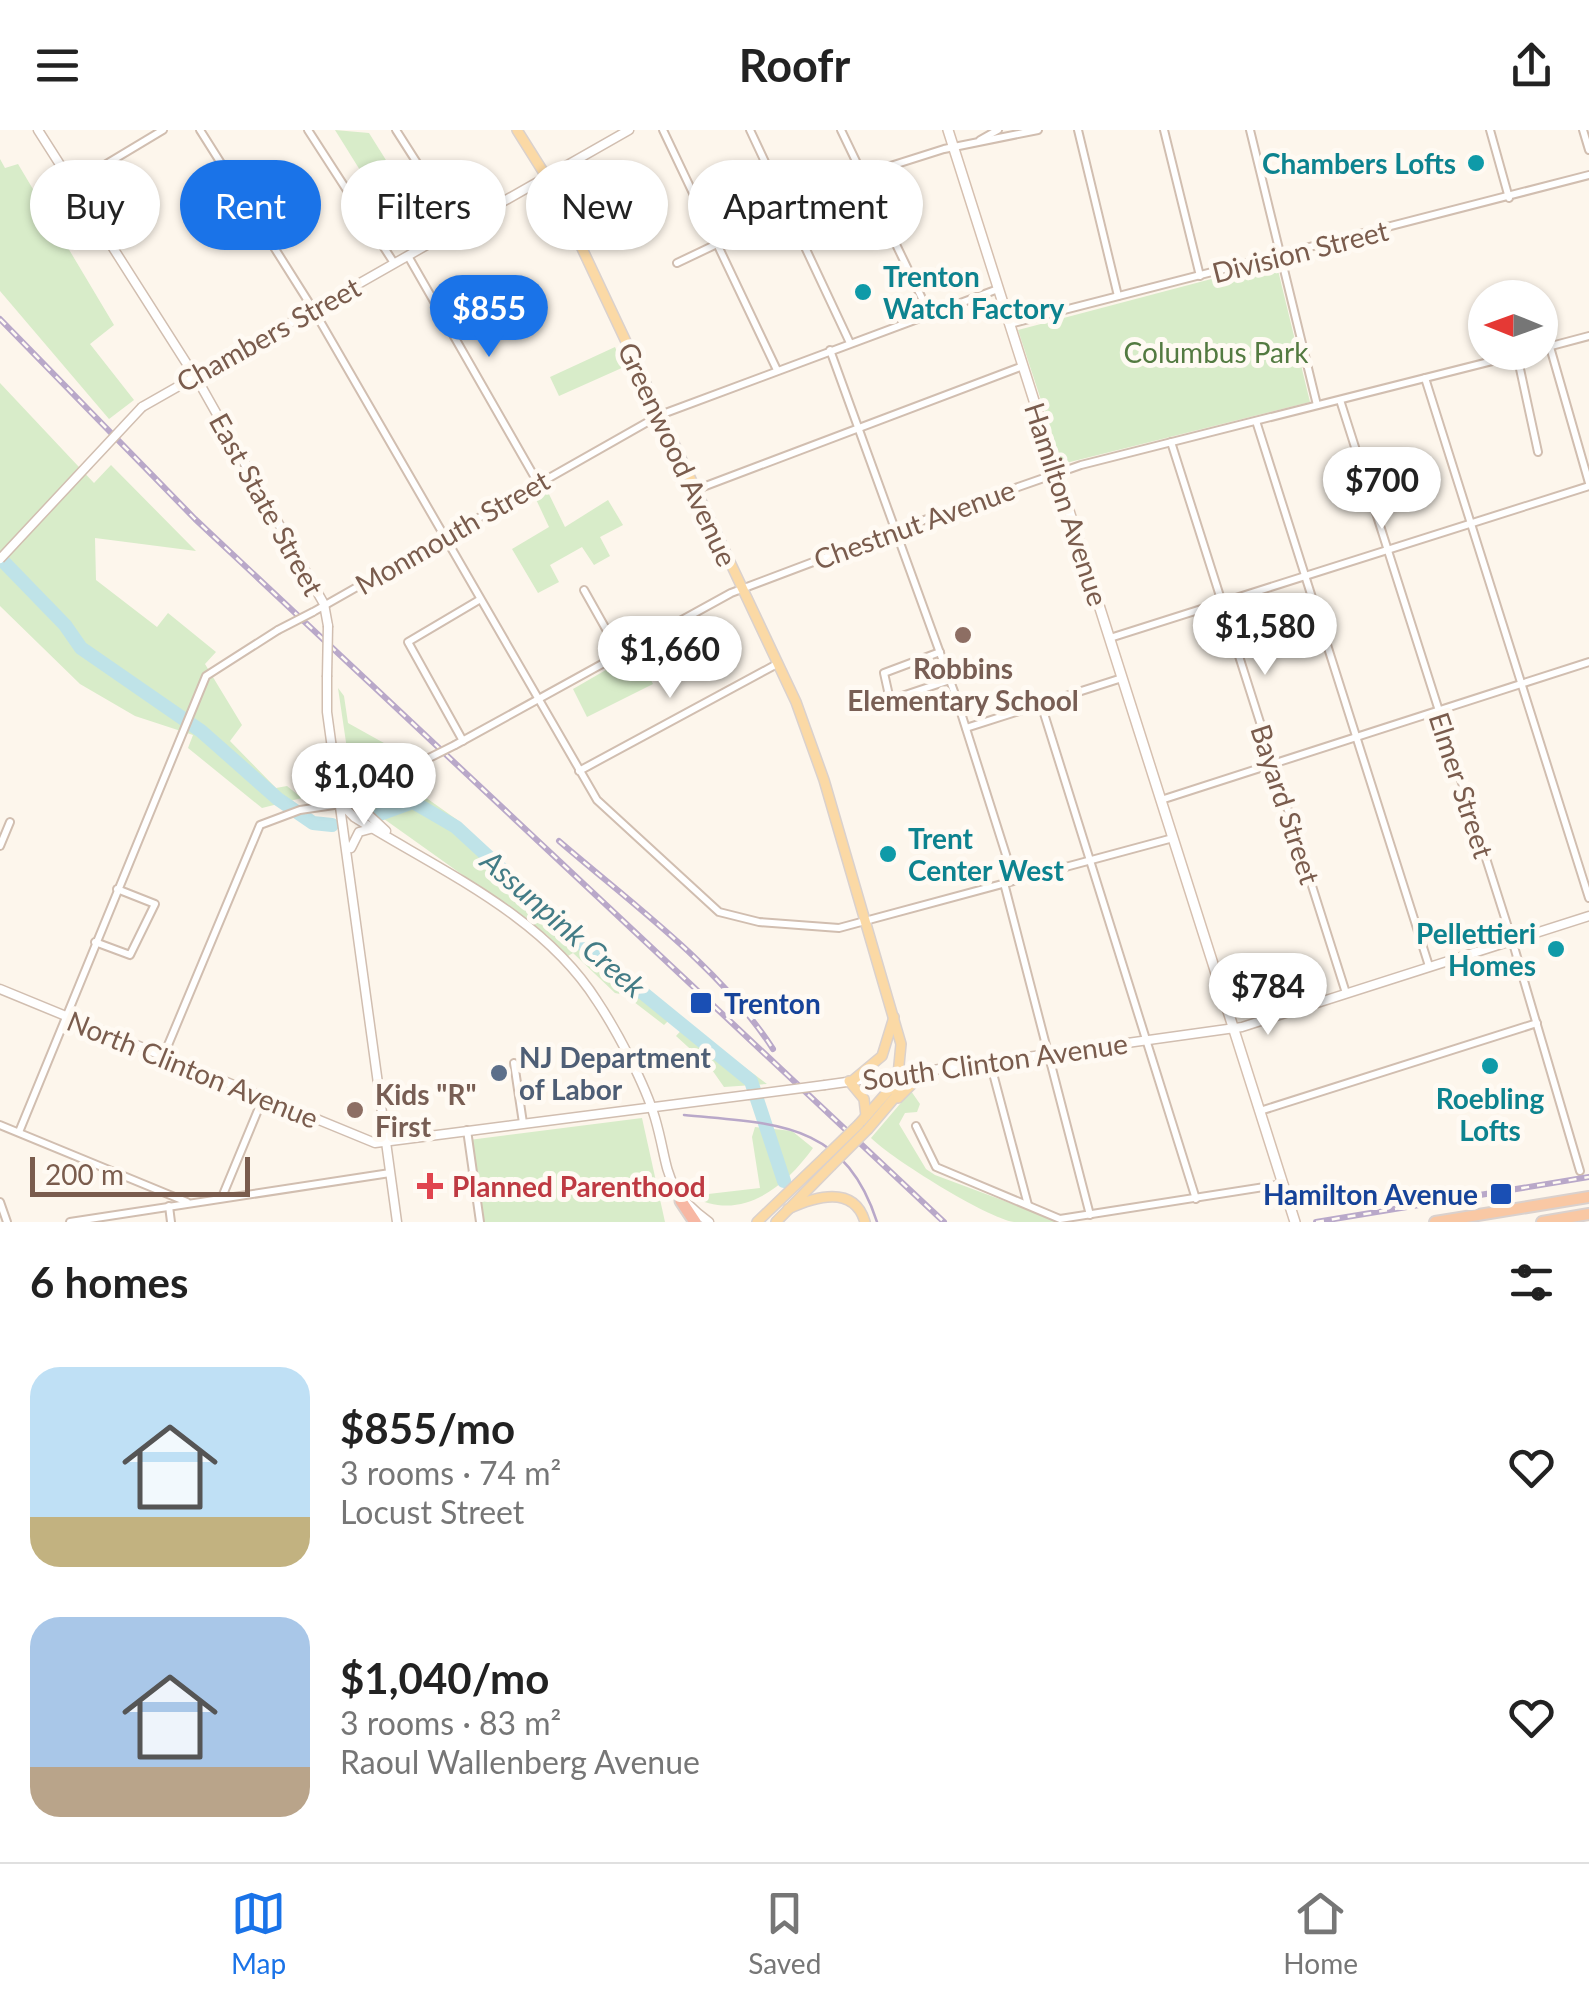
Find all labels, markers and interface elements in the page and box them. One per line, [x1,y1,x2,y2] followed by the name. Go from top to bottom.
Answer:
[30,38,85,93] icon: menu
[739,38,850,92] text: Roofr
[1504,38,1559,93] icon: share
[1262,146,1456,180] place label: Chambers Lofts
[1465,152,1487,174] marker: Chambers Lofts
[30,160,160,250] chip: Buy
[180,160,321,250] chip: Rent
[341,160,506,250] chip: Filters
[526,160,668,250] chip: New
[688,160,923,250] chip: Apartment
[1208,213,1392,289] street label: Division Street
[883,259,1065,325] place label: Trenton Watch Factory
[170,269,366,399] street label: Chambers Street
[430,275,548,360] pin: $855
[1468,280,1558,370] north arrow
[1468,280,1558,370] map controls
[852,281,874,303] marker: Trenton Watch Factory
[452,288,526,327] text: $855
[1124,335,1309,369] park label: Columbus Park
[611,337,745,571] street label: Greenwood Avenue
[1018,398,1116,610] street label: Hamilton Avenue
[203,407,331,601] street label: East State Street
[1323,447,1441,532] pin: $700
[1345,460,1419,499] text: $700
[349,463,555,601] street label: Monmouth Street
[809,472,1019,576] street label: Chestnut Avenue
[1184,593,1346,678] pin: $1,580
[1215,606,1315,645] text: $1,580
[589,616,751,701] pin: $1,660
[952,624,974,646] marker: Robbins Elementary School
[620,629,720,668] text: $1,660
[847,651,1079,717] place label: Robbins Elementary School
[1423,708,1501,862] street label: Elmer Street
[1244,720,1328,888] street label: Bayard Street
[283,743,445,828] pin: $1,040
[314,756,414,795] text: $1,040
[908,821,1064,887] place label: Trent Center West
[474,841,654,1005] water label: Assunpink Creek
[877,843,899,865] marker: Trent Center West
[1416,916,1536,982] place label: Pellettieri Homes
[1545,938,1567,960] marker: Pellettieri Homes
[1209,953,1327,1038] pin: $784
[1231,966,1305,1005] text: $784
[724,986,821,1020] place label: Trenton
[688,990,714,1016] marker: Trenton
[63,1003,323,1135] street label: North Clinton Avenue
[860,1026,1130,1096] street label: South Clinton Avenue
[519,1040,711,1106] place label: NJ Department of Labor
[1479,1055,1501,1077] marker: Roebling Lofts
[488,1062,510,1084] marker: NJ Department of Labor
[375,1077,476,1143] place label: Kids "R" First
[1436,1081,1545,1147] place label: Roebling Lofts
[344,1099,366,1121] marker: Kids "R" First
[30,1152,250,1196] scale bar
[45,1157,124,1191] text: 200 m
[452,1169,706,1203] place label: Planned Parenthood
[417,1173,443,1199] marker: Planned Parenthood
[1263,1177,1478,1211] place label: Hamilton Avenue
[1488,1181,1514,1207] marker: Hamilton Avenue
[1504,1255,1559,1310] icon: filters
[30,1257,188,1307] text: 6 homes
[340,1403,515,1453] text: $855/mo
[110,1407,230,1527] icon: home
[1504,1440,1559,1495] icon: heart
[340,1453,561,1492] text: 3 rooms · 74 m²
[340,1492,524,1531] text: Locust Street
[340,1653,549,1703] text: $1,040/mo
[110,1657,230,1777] icon: home
[1504,1690,1559,1745] icon: heart
[340,1703,561,1742] text: 3 rooms · 83 m²
[340,1742,700,1781] text: Raoul Wallenberg Avenue
[231,1886,286,1980] tab: Map
[748,1886,821,1980] tab: Saved
[1283,1886,1358,1980] tab: Home

